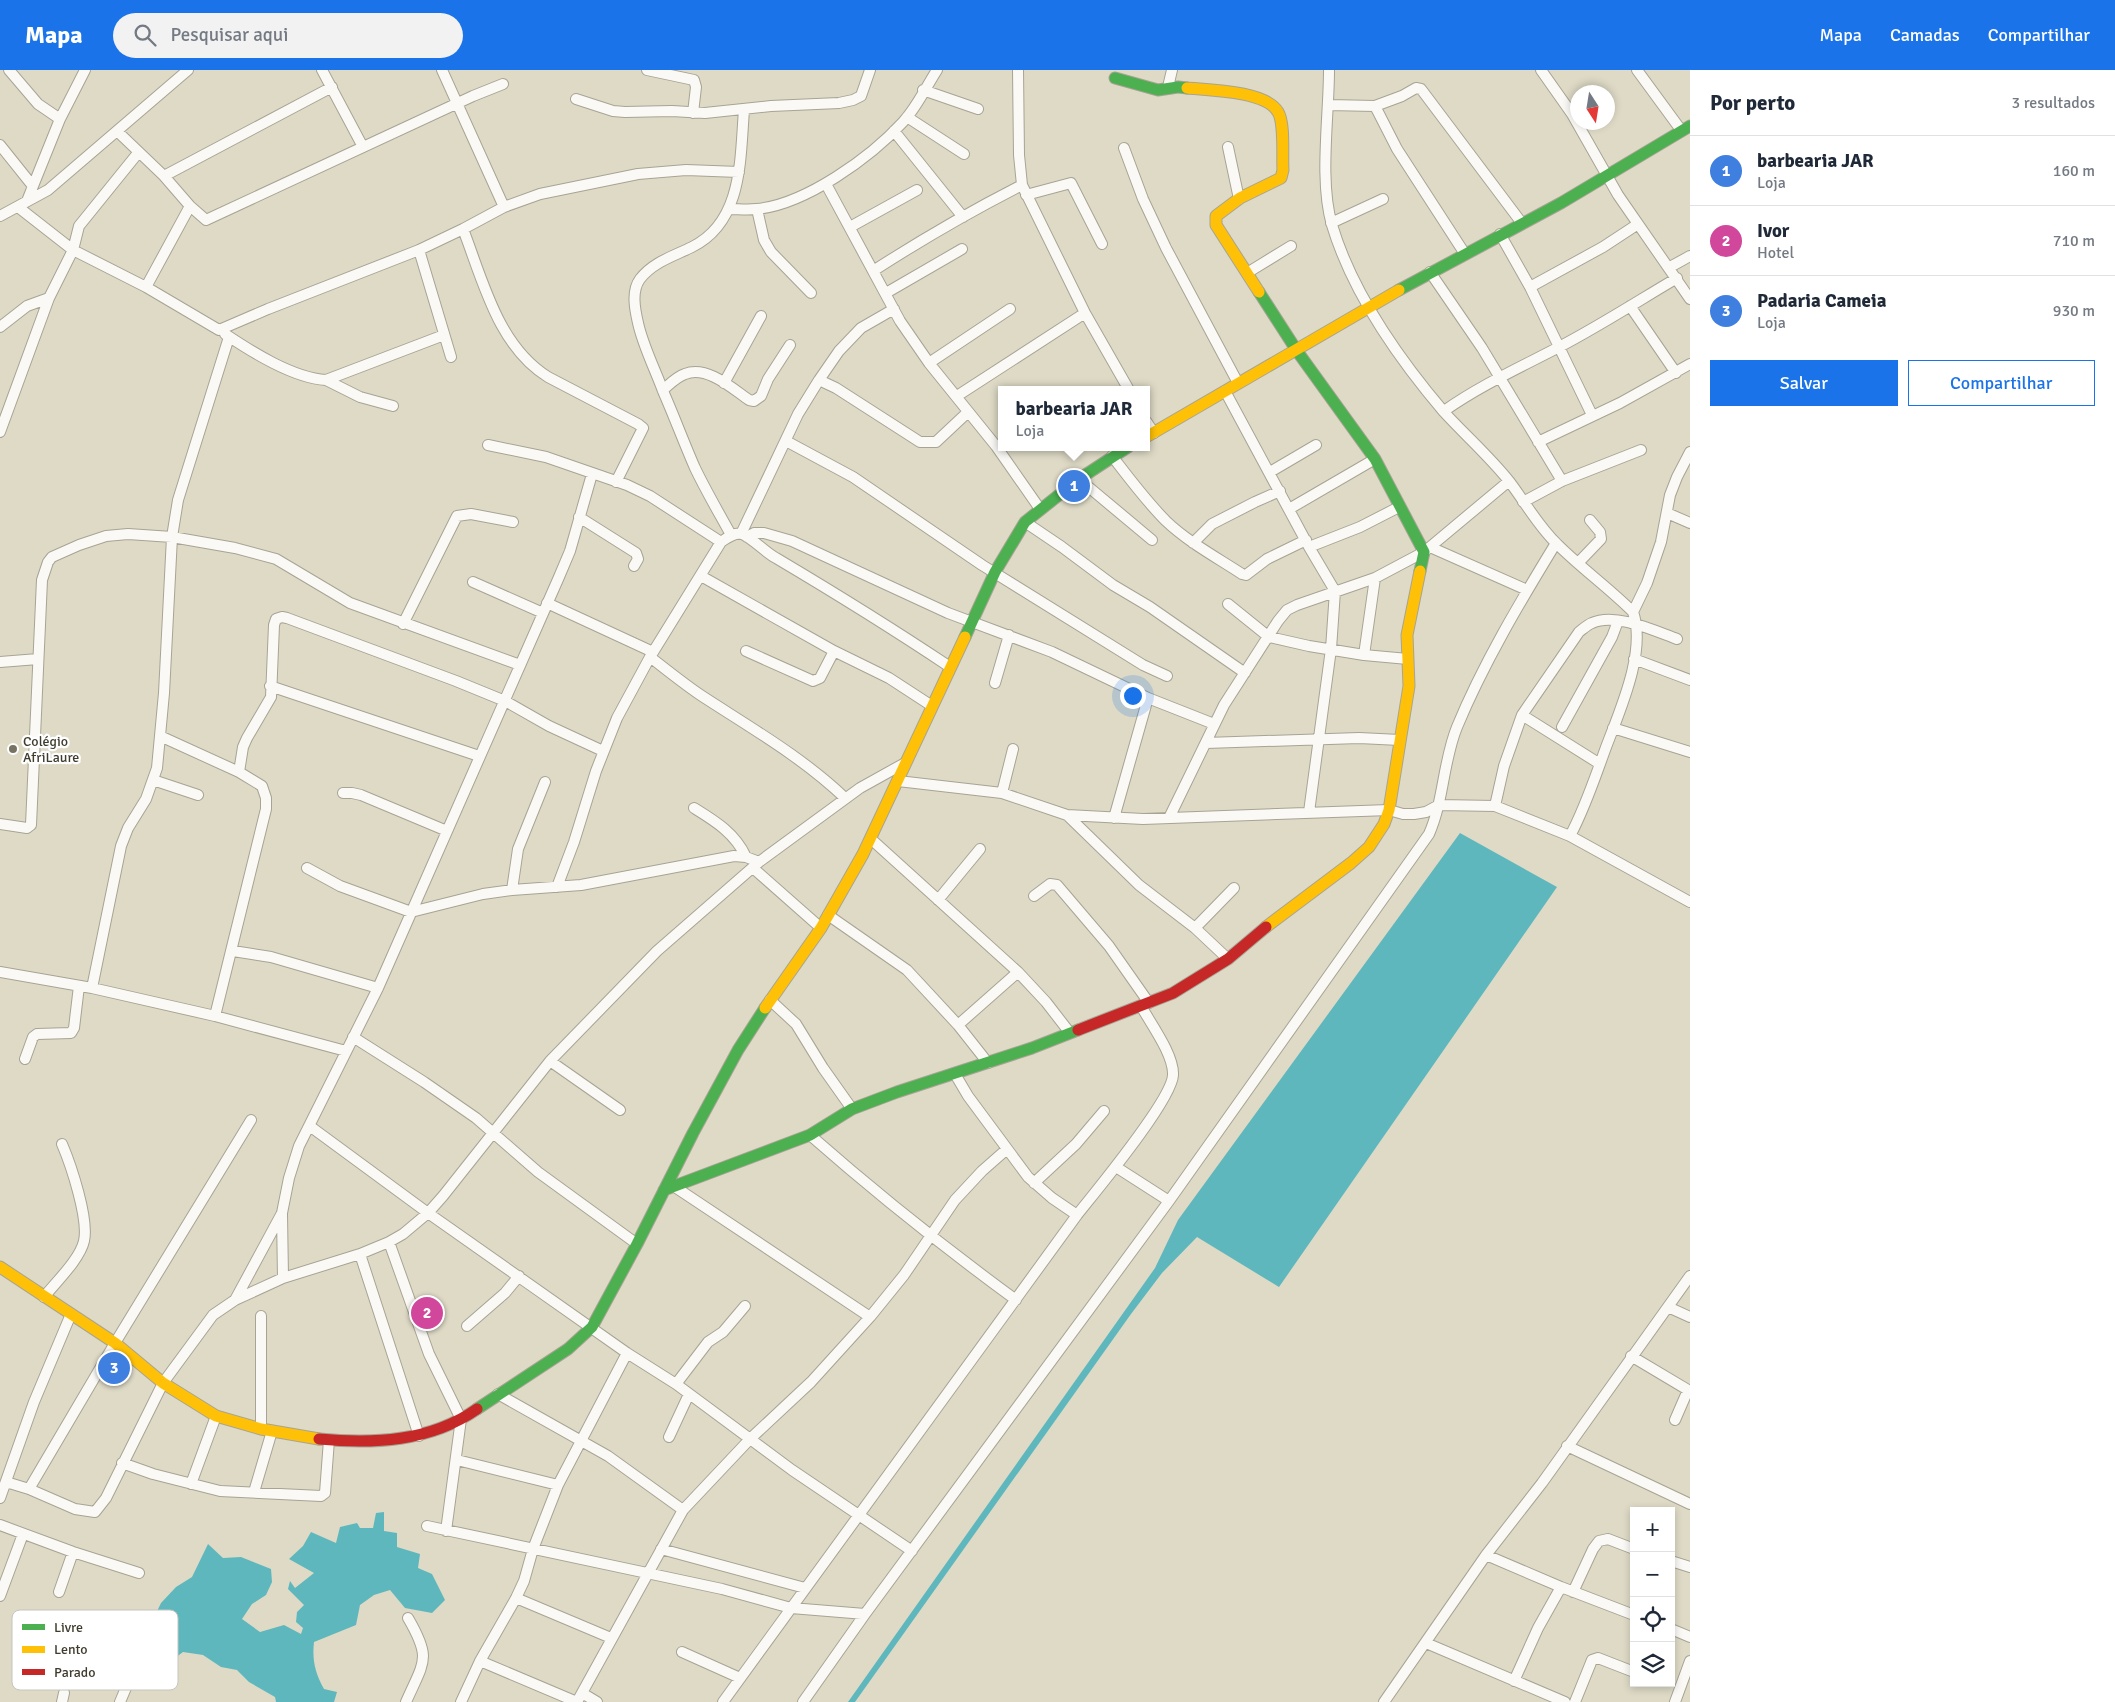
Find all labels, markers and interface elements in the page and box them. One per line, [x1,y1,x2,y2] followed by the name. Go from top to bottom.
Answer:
[113,13,463,58] search box
[25,20,83,50] text: Mapa
[131,21,159,49] icon: search
[171,23,288,47] text: Pesquisar aqui
[1820,24,1862,46] text: Mapa
[1890,24,1960,46] text: Camadas
[1988,24,2090,46] text: Compartilhar
[1570,85,1615,130] north arrow
[1710,90,1795,116] text: Por perto
[2012,93,2095,113] text: 3 resultados
[1757,149,1874,173] text: barbearia JAR
[1722,161,1730,181] text: 1
[2053,161,2095,181] text: 160 m
[1757,173,1786,193] text: Loja
[1757,219,1789,243] text: Ivor
[1722,231,1730,251] text: 2
[2053,231,2095,251] text: 710 m
[1757,243,1794,263] text: Hotel
[1757,289,1886,313] text: Padaria Cameia
[1722,301,1730,321] text: 3
[2053,301,2095,321] text: 930 m
[1757,313,1786,333] text: Loja
[1710,360,1898,406] button: Salvar
[1908,360,2095,406] button: Compartilhar
[998,386,1150,451] popup
[1016,397,1132,421] text: barbearia JAR
[1016,421,1044,441] text: Loja
[1058,467,1090,505] pin: 1
[1120,683,1146,709] your location
[23,733,79,766] place label: Colégio AfriLaure
[7,743,19,755] marker: Colégio AfriLaure
[411,1294,443,1332] pin: 2
[98,1349,130,1387] pin: 3
[1630,1507,1675,1687] map controls
[1630,1507,1675,1552] button: +
[1630,1552,1675,1597] button: −
[1630,1597,1675,1642] button: locate
[12,1610,178,1690] legend
[54,1619,83,1636] text: Livre
[54,1641,88,1658] text: Lento
[1630,1642,1675,1687] button: layers
[54,1664,96,1681] text: Parado

